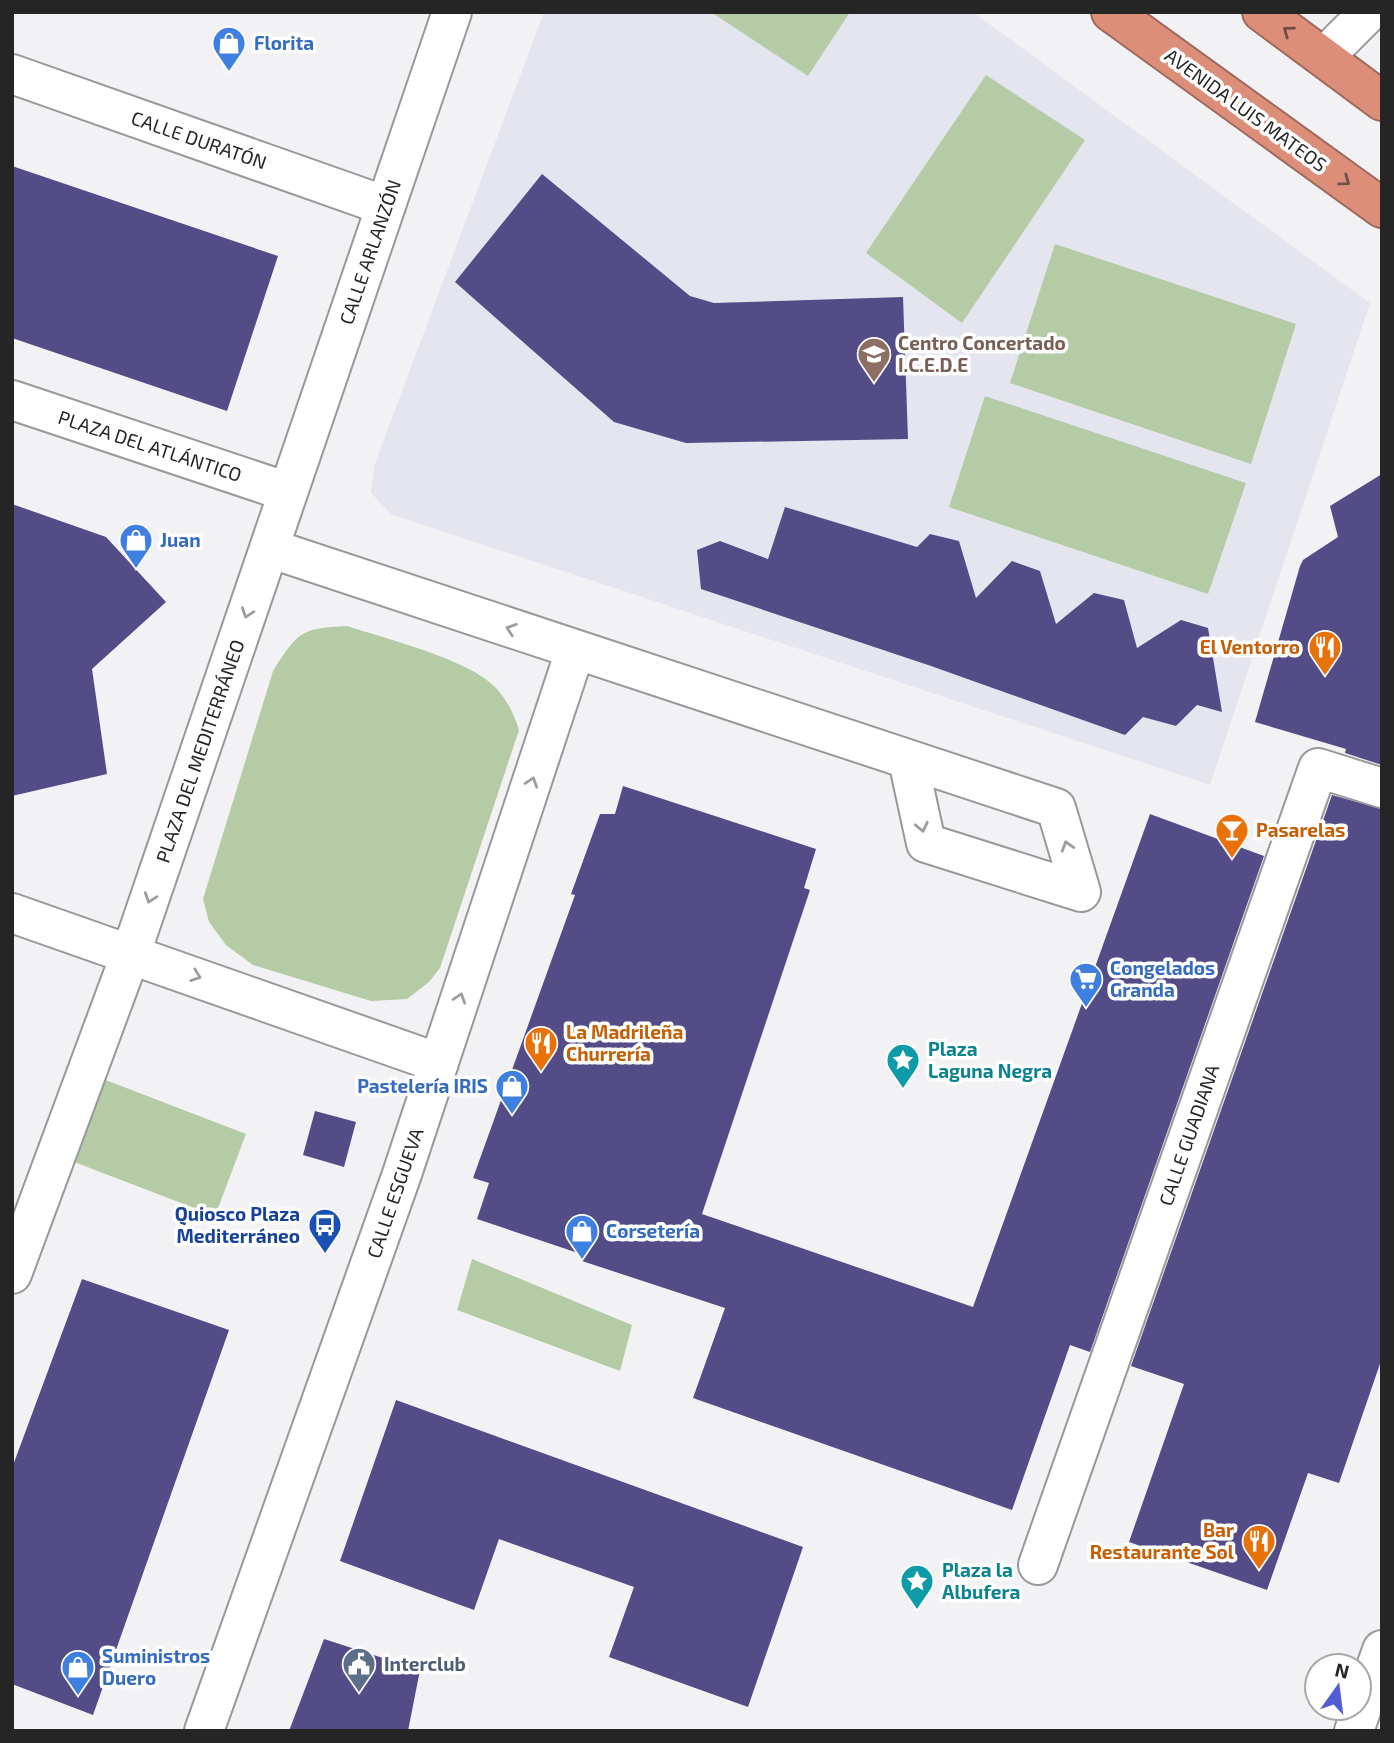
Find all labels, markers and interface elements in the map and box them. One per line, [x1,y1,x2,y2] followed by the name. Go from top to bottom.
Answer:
[210,24,248,73] shop icon: Florita
[1283,27,1296,39] one-way arrow
[254,31,314,54] place label: Florita
[1161,43,1332,176] street label: AVENIDA LUIS MATEOS
[128,106,270,173] street label: CALLE DURATÓN
[1337,173,1350,186] one-way arrow
[334,176,405,327] street label: CALLE ARLANZÓN
[898,331,1066,376] place label: Centro Concertado I.C.E.D.E
[855,335,893,384] school or university icon: Centro Concertado I.C.E.D.E
[56,405,245,486] street label: PLAZA DEL ATLÁNTICO
[117,521,155,570] shop icon: Juan
[160,528,201,551] place label: Juan
[241,606,255,618] one-way arrow
[505,623,517,637] one-way arrow
[1306,628,1344,677] restaurant icon: El Ventorro
[1200,635,1300,658] place label: El Ventorro
[150,636,249,865] street label: PLAZA DEL MEDITERRÁNEO
[524,777,538,789] one-way arrow
[1213,811,1251,860] bar icon: Pasarelas
[1256,818,1345,841] place label: Pasarelas
[914,821,929,833] one-way arrow
[1061,840,1076,852] one-way arrow
[144,891,158,903] one-way arrow
[1110,956,1215,1001] place label: Congelados Granda
[1067,960,1105,1009] supermarket icon: Congelados Granda
[189,968,201,982] one-way arrow
[452,992,466,1005] one-way arrow
[566,1020,683,1065] place label: La Madrileña Churrería
[522,1024,560,1073] restaurant icon: La Madrileña Churrería
[928,1037,1052,1082] place label: Plaza Laguna Negra
[884,1041,922,1090] place icon: Plaza Laguna Negra
[1154,1061,1224,1209] street label: CALLE GUADIANA
[493,1067,531,1116] shop icon: Pastelería IRIS
[357,1074,488,1097] place label: Pastelería IRIS
[361,1124,428,1261] street label: CALLE ESGUEVA
[175,1202,300,1247] place label: Quiosco Plaza Mediterráneo
[306,1206,344,1255] bus stop icon: Quiosco Plaza Mediterráneo
[563,1212,601,1261] shop icon: Corsetería
[606,1219,700,1242] place label: Corsetería
[1090,1518,1235,1563] place label: Bar Restaurante Sol
[1240,1522,1278,1571] restaurant icon: Bar Restaurante Sol
[942,1558,1020,1603] place label: Plaza la Albufera
[898,1562,936,1611] place icon: Plaza la Albufera
[102,1644,210,1689] place label: Suministros Duero
[340,1645,378,1694] public building icon: Interclub
[59,1648,97,1697] shop icon: Suministros Duero
[384,1652,466,1675] place label: Interclub
[1303,1652,1373,1722] north arrow
[1333,1657,1352,1683] text: N

